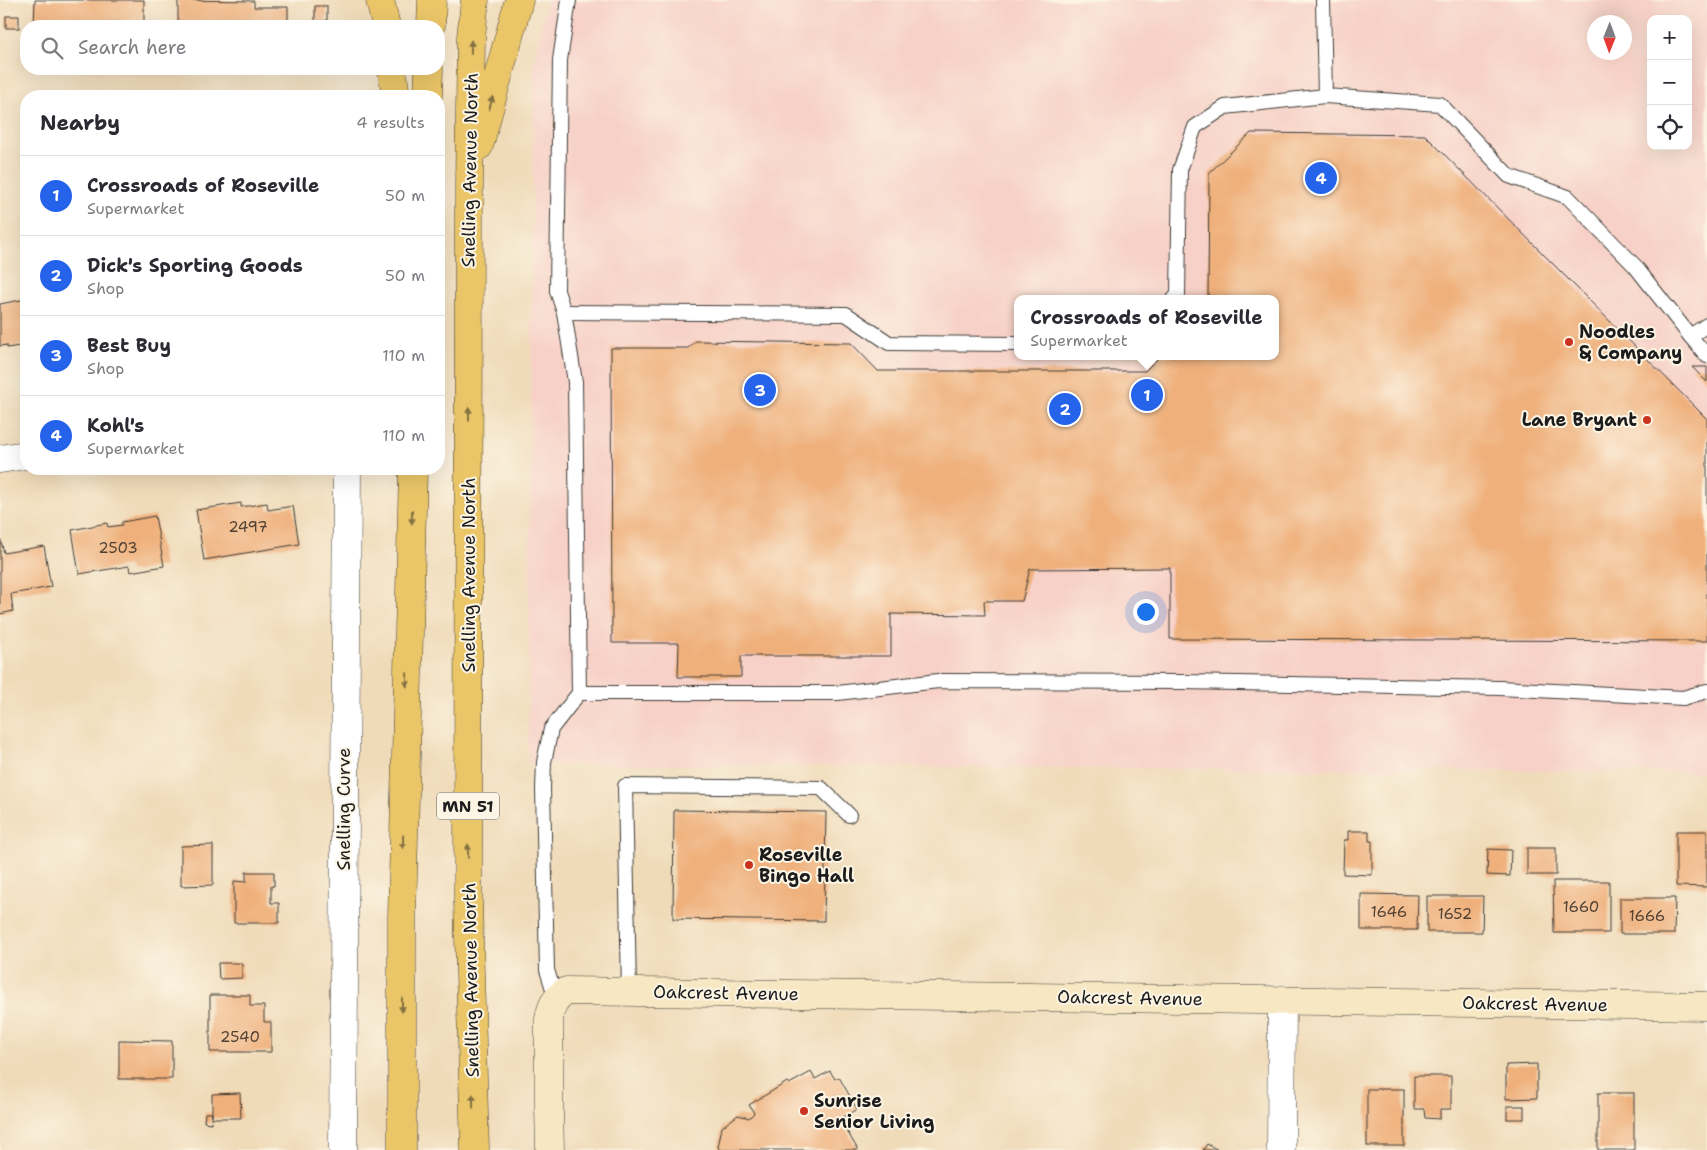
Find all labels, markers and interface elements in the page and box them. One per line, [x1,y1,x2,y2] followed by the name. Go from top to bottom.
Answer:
[1587,15,1632,60] north arrow
[1647,15,1692,150] map controls
[1647,15,1692,60] button: +
[20,20,445,75] search box
[38,34,66,62] icon: search
[78,35,187,60] text: Search here
[467,39,475,55] one-way arrow
[1647,60,1692,105] button: −
[456,72,484,268] street label: Snelling Avenue North
[488,95,496,110] one-way arrow
[1647,105,1692,150] button: locate
[40,109,120,137] text: Nearby
[356,112,425,133] text: 4 results
[1305,159,1337,197] pin: 4
[87,173,319,198] text: Crossroads of Roseville
[52,185,60,206] text: 1
[385,185,425,206] text: 50 m
[87,198,184,219] text: Supermarket
[87,253,303,278] text: Dick's Sporting Goods
[50,265,62,286] text: 2
[385,265,425,286] text: 50 m
[87,278,124,299] text: Shop
[1014,295,1279,360] popup
[1030,305,1263,330] text: Crossroads of Roseville
[1579,320,1682,365] place label: Noodles & Company
[1030,330,1128,351] text: Supermarket
[87,333,171,358] text: Best Buy
[1563,336,1575,348] marker: Noodles & Company
[50,345,62,366] text: 3
[382,345,425,366] text: 110 m
[87,358,124,379] text: Shop
[744,371,776,409] pin: 3
[1131,376,1163,414] pin: 1
[1049,390,1081,428] pin: 2
[465,406,473,422] one-way arrow
[1522,408,1637,432] place label: Lane Bryant
[87,413,144,438] text: Kohl's
[1641,414,1653,426] marker: Lane Bryant
[50,425,62,446] text: 4
[382,425,425,446] text: 110 m
[87,438,184,459] text: Supermarket
[457,478,481,672] street label: Snelling Avenue North
[407,510,415,526] one-way arrow
[228,517,268,537] house number: 2497
[98,538,138,558] house number: 2503
[1133,599,1159,625] your location
[403,672,411,688] one-way arrow
[332,747,356,871] street label: Snelling Curve
[437,792,499,819] road number: MN 51
[399,835,407,851] one-way arrow
[464,843,472,859] one-way arrow
[759,843,854,888] place label: Roseville Bingo Hall
[743,859,755,871] marker: Roseville Bingo Hall
[457,882,485,1078] street label: Snelling Avenue North
[1563,897,1599,917] house number: 1660
[1371,902,1407,922] house number: 1646
[1438,904,1472,924] house number: 1652
[1629,906,1665,926] house number: 1666
[653,980,799,1006] street label: Oakcrest Avenue
[1057,985,1203,1011] street label: Oakcrest Avenue
[1462,991,1608,1017] street label: Oakcrest Avenue
[398,997,406,1013] one-way arrow
[220,1027,260,1047] house number: 2540
[814,1089,935,1134] place label: Sunrise Senior Living
[469,1093,477,1109] one-way arrow
[798,1105,810,1117] marker: Sunrise Senior Living

